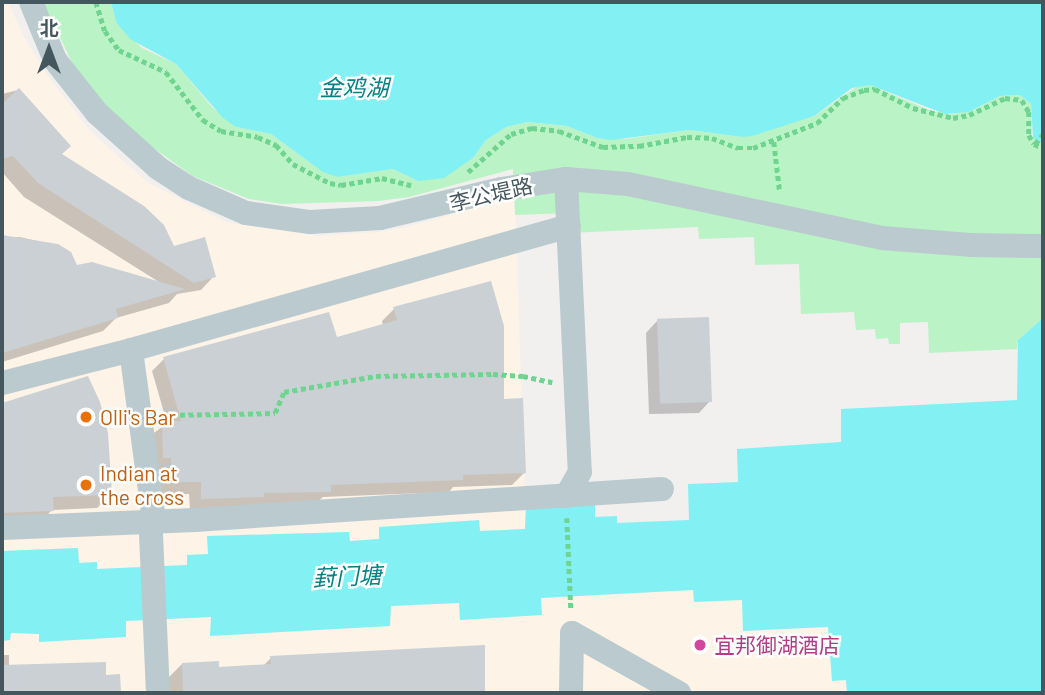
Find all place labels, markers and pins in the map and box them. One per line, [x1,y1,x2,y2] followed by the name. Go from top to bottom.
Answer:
[100,404,176,430] place label: Olli's Bar
[78,409,94,425] marker: Olli's Bar
[100,460,184,510] place label: Indian at the cross
[78,477,94,493] marker: Indian at the cross
[714,632,840,658] place label: 宜邦御湖酒店
[692,637,708,653] marker: 宜邦御湖酒店

